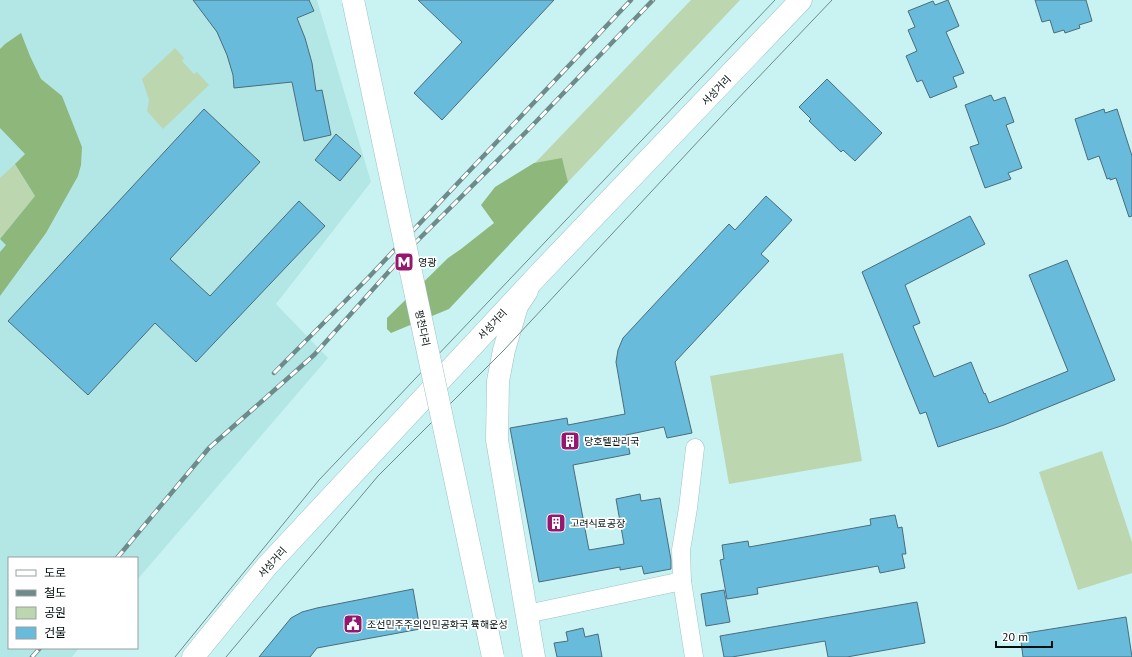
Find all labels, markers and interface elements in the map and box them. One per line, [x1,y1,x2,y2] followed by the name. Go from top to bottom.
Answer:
[699,73,734,108] street label: 서성거리
[393,251,415,273] metro station icon: 영광
[418,256,436,269] place label: 영광
[475,306,510,342] street label: 서성거리
[412,309,433,347] street label: 평천다리
[559,430,581,452] building icon: 당호텔관리국
[584,435,639,448] place label: 당호텔관리국
[545,512,567,534] building icon: 고려식료공장
[570,517,625,530] place label: 고려식료공장
[255,544,290,580] street label: 서성거리
[8,557,138,649] legend
[44,565,66,580] text: 도로
[44,585,66,600] text: 철도
[44,605,66,620] text: 공원
[342,613,364,635] public building icon: 조선민주주의인민공화국 륙해운성
[367,618,508,631] place label: 조선민주주의인민공화국 륙해운성
[996,623,1052,649] scale bar
[44,625,66,640] text: 건물
[1002,629,1028,644] text: 20 m

